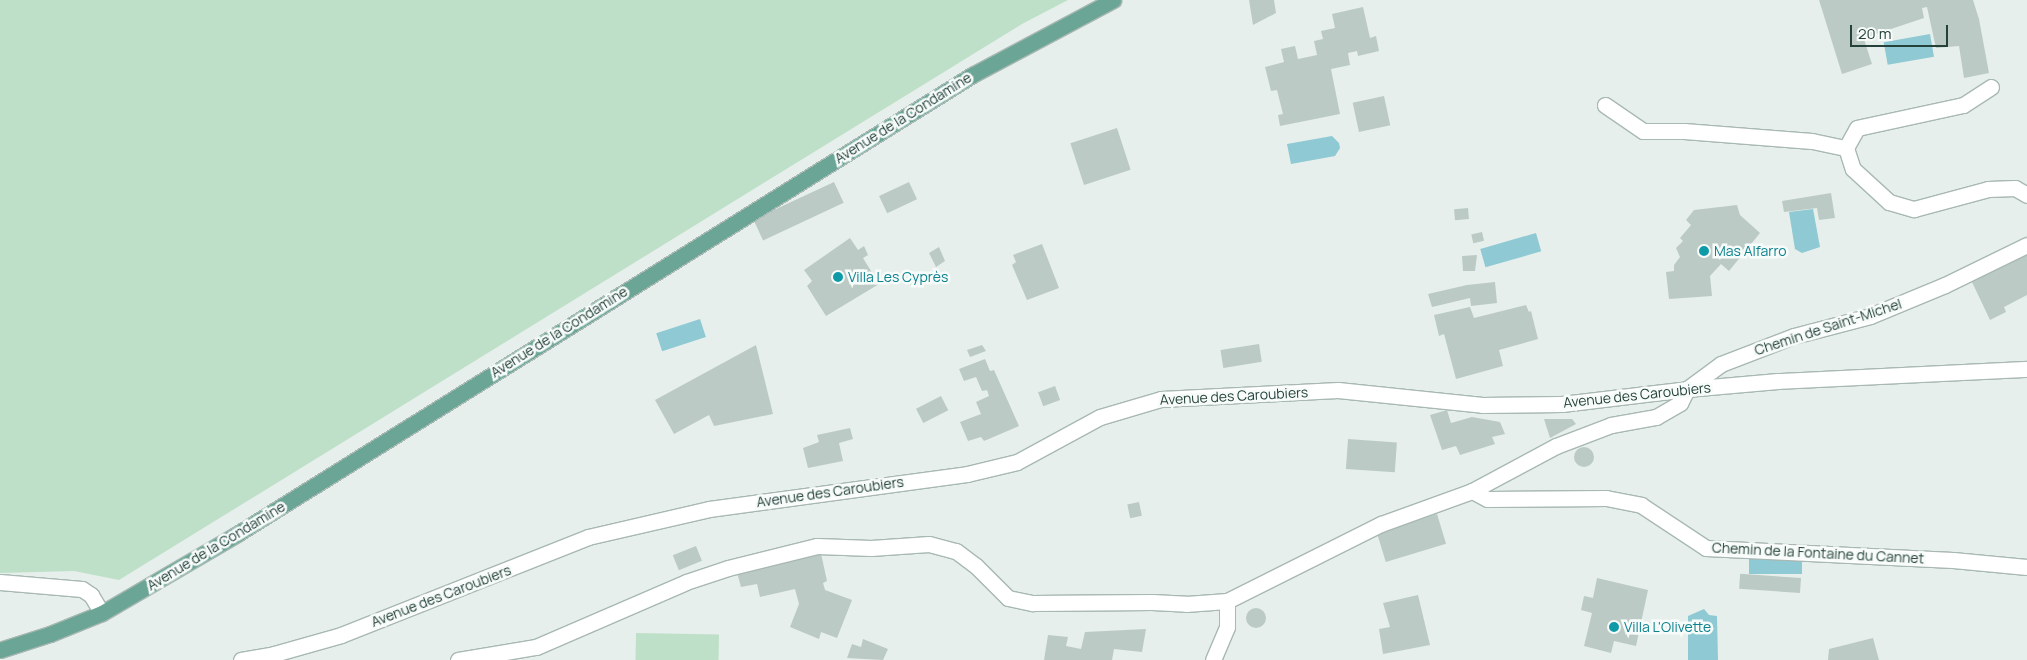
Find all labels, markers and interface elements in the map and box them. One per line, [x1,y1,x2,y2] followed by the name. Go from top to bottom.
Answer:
[1852,15,1950,47] scale bar
[1858,23,1891,44] text: 20 m
[832,69,974,167] street label: Avenue de la Condamine
[1714,243,1787,259] place label: Mas Alfarro
[1698,245,1710,257] marker: Mas Alfarro
[848,269,948,285] place label: Villa Les Cyprès
[832,271,844,283] marker: Villa Les Cyprès
[488,283,630,381] street label: Avenue de la Condamine
[1752,295,1904,359] street label: Chemin de Saint-Michel
[1562,379,1712,411] street label: Avenue des Caroubiers
[1159,384,1309,408] street label: Avenue des Caroubiers
[755,473,905,511] street label: Avenue des Caroubiers
[144,498,288,594] street label: Avenue de la Condamine
[1711,539,1925,567] street label: Chemin de la Fontaine du Cannet
[369,562,513,630] street label: Avenue des Caroubiers
[1624,619,1711,635] place label: Villa L'Olivette
[1608,621,1620,633] marker: Villa L'Olivette

